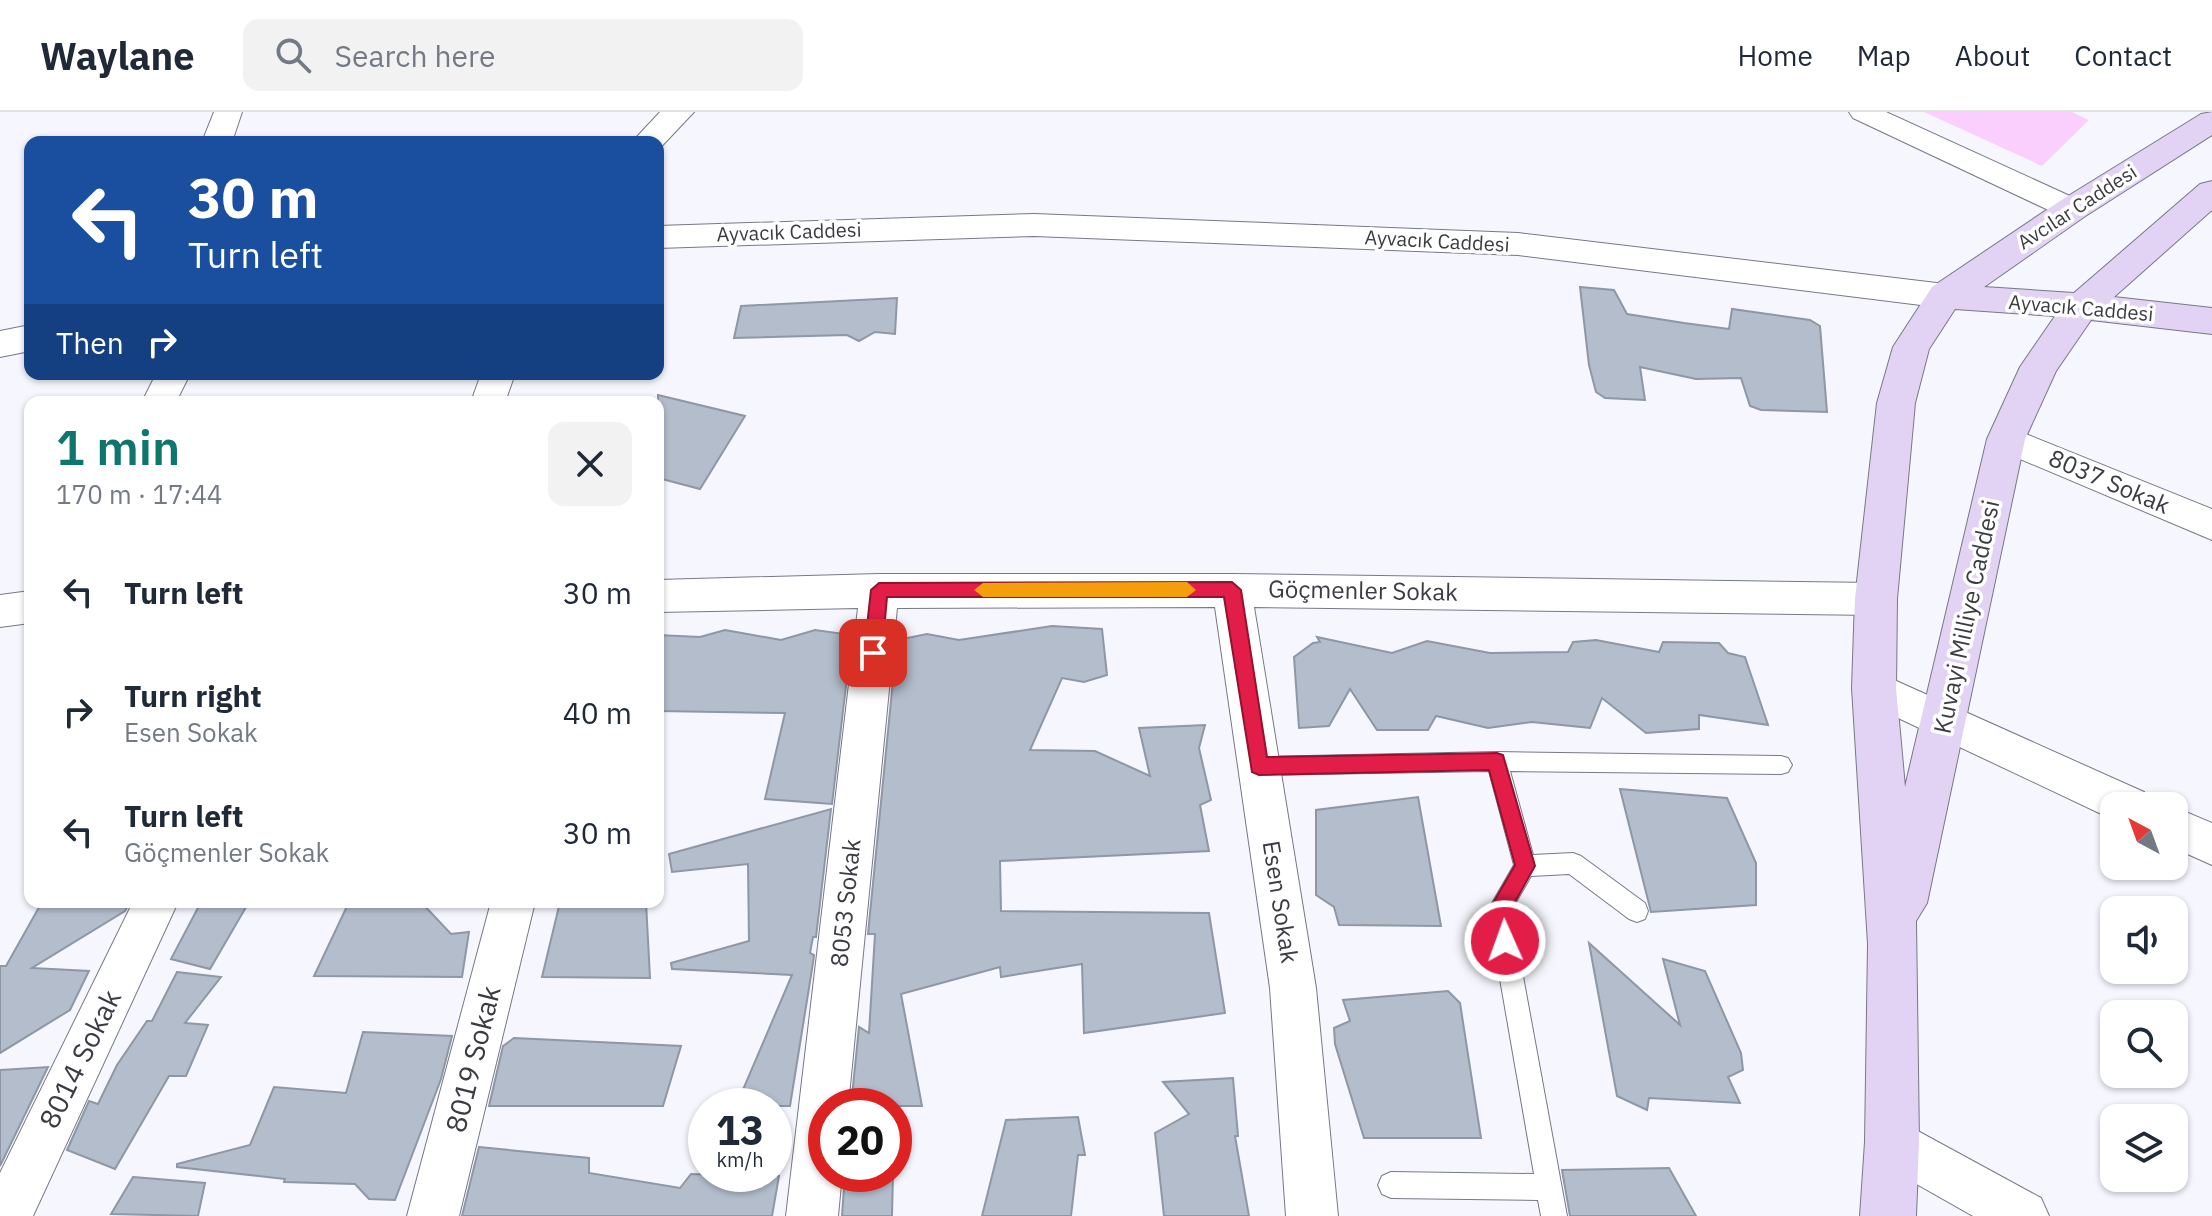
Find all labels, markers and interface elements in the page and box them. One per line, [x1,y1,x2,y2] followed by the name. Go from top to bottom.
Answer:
[243,19,803,91] search box
[40,31,195,80] text: Waylane
[271,33,315,77] icon: search
[335,36,495,75] text: Search here
[1737,37,1813,74] text: Home
[1857,37,1911,74] text: Map
[1955,37,2030,74] text: About
[2074,37,2172,74] text: Contact
[2012,158,2142,255] street label: Avcılar Caddesi
[188,161,318,233] text: 30 m
[56,168,160,272] icon: left
[716,215,862,248] street label: Ayvacık Caddesi
[1364,223,1510,258] street label: Ayvacık Caddesi
[188,231,323,278] text: Turn left
[2008,288,2155,327] street label: Ayvacık Caddesi
[140,320,184,364] icon: right
[56,323,124,362] text: Then
[56,416,180,478] text: 1 min
[548,422,632,506] button: close
[2044,441,2175,521] street label: 8037 Sokak
[56,477,222,511] text: 170 m · 17:44
[1926,497,2006,737] street label: Kuvayi Milliye Caddesi
[56,570,100,614] icon: left
[1268,572,1458,608] street label: Göçmenler Sokak
[124,573,243,612] text: Turn left
[563,573,632,612] text: 30 m
[839,619,907,687] pin
[851,631,895,675] icon: arrive
[124,676,262,715] text: Turn right
[56,690,100,734] icon: right
[563,693,632,732] text: 40 m
[124,715,258,749] text: Esen Sokak
[2100,792,2188,880] north arrow
[2100,792,2188,1192] map controls
[124,796,243,835] text: Turn left
[56,810,100,854] icon: left
[563,813,632,852] text: 30 m
[124,835,329,869] text: Göçmenler Sokak
[822,837,868,969] street label: 8053 Sokak
[1256,838,1307,966] street label: Esen Sokak
[2100,896,2188,984] button: sound
[1463,899,1547,983] position arrow
[436,981,509,1136] street label: 8019 Sokak
[30,983,129,1134] street label: 8014 Sokak
[2100,1000,2188,1088] button: search
[808,1088,912,1192] speed limit sign: 20
[716,1104,764,1156] text: 13
[2100,1104,2188,1192] button: layers
[716,1146,764,1173] text: km/h

